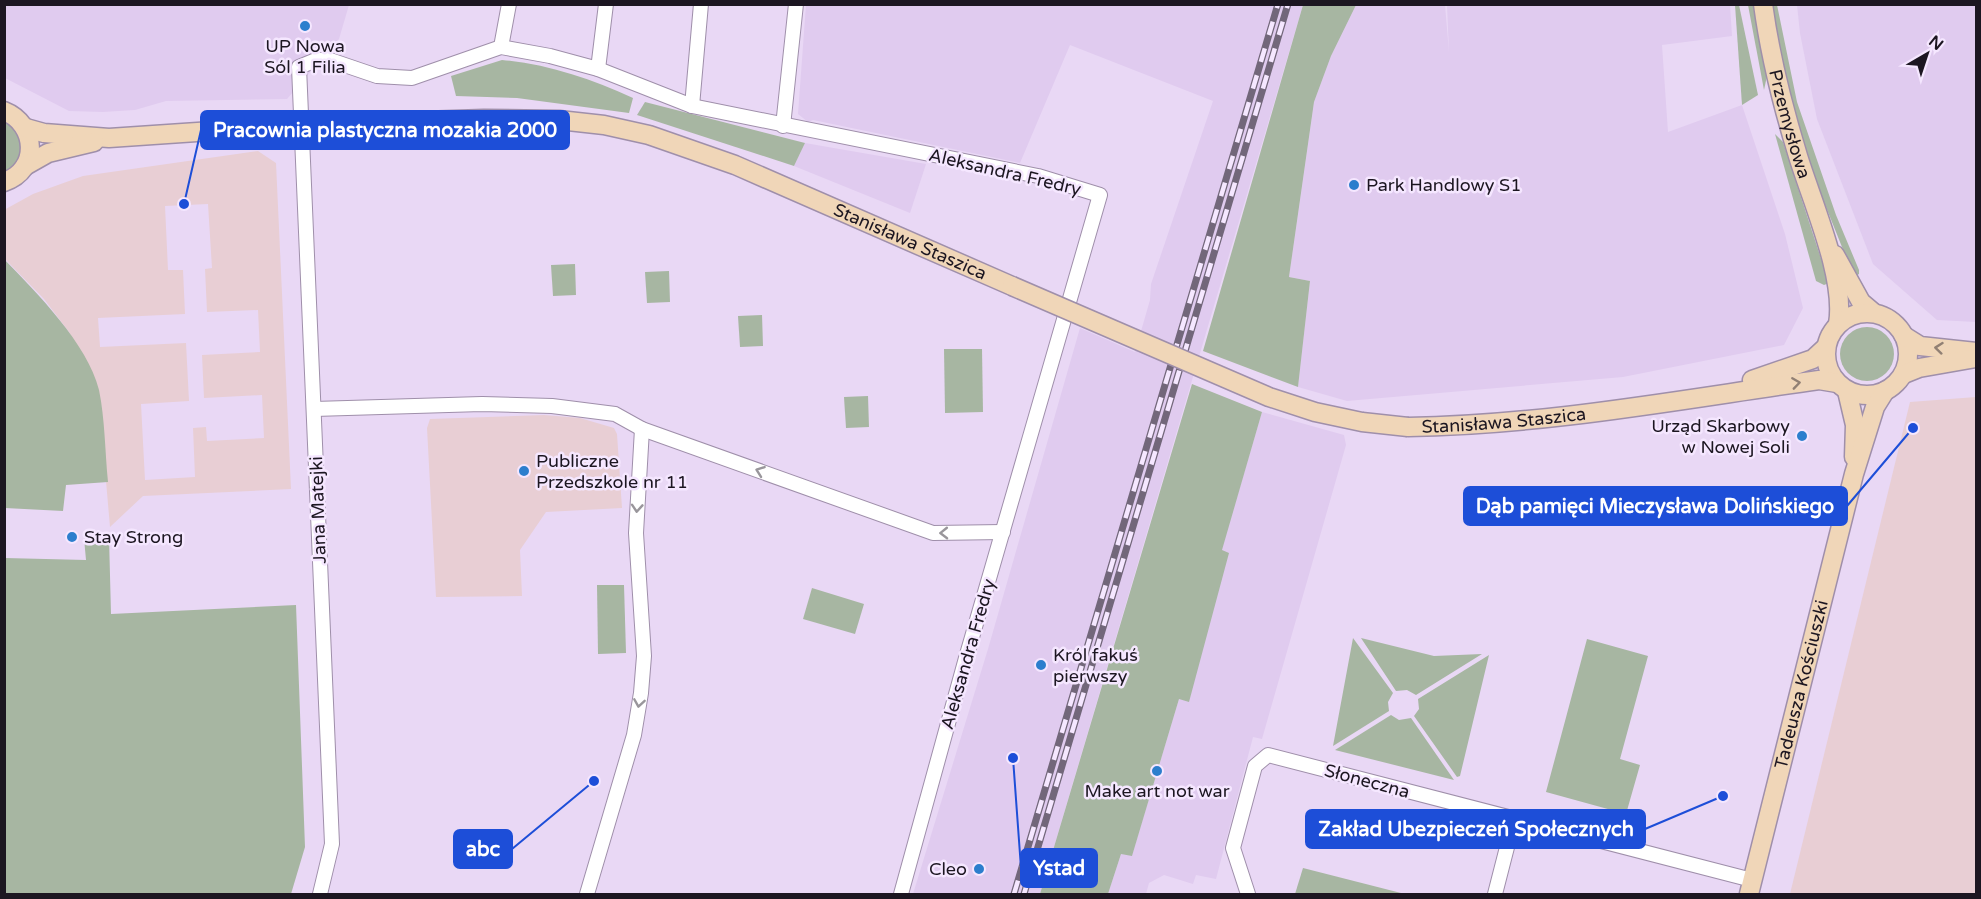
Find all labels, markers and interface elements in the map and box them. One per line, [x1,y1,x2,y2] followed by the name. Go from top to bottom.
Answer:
[298,19,312,33] marker: UP Nowa Sól 1 Filia
[1897,24,1957,84] north arrow
[1925,31,1947,55] text: N
[264,35,346,78] place label: UP Nowa Sól 1 Filia
[1764,67,1816,181] street label: Przemysłowa
[201,111,569,149] callout: Pracownia plastyczna mozakia 2000
[213,119,558,143] text: Pracownia plastyczna mozakia 2000
[927,144,1084,200] street label: Aleksandra Fredry
[1366,174,1521,196] place label: Park Handlowy S1
[1347,178,1361,192] marker: Park Handlowy S1
[830,198,990,285] street label: Stanisława Staszica
[1934,342,1944,355] one-way arrow
[1791,378,1800,390] one-way arrow
[1421,403,1587,438] street label: Stanisława Staszica
[1651,415,1790,458] place label: Urząd Skarbowy w Nowej Soli
[1795,429,1809,443] marker: Urząd Skarbowy w Nowej Soli
[536,450,688,493] place label: Publiczne Przedszkole nr 11
[305,456,331,564] street label: Jana Matejki
[517,464,531,478] marker: Publiczne Przedszkole nr 11
[755,466,766,479] one-way arrow
[1464,487,1847,525] callout: Dąb pamięci Mieczysława Dolińskiego
[1476,495,1834,519] text: Dąb pamięci Mieczysława Dolińskiego
[631,504,644,513] one-way arrow
[84,526,183,548] place label: Stay Strong
[940,527,949,539] one-way arrow
[65,530,79,544] marker: Stay Strong
[936,576,1000,732] street label: Aleksandra Fredry
[1770,598,1833,771] street label: Tadeusza Kościuszki
[1053,644,1138,687] place label: Król fakuś pierwszy
[1034,658,1048,672] marker: Król fakuś pierwszy
[633,697,646,707] one-way arrow
[1322,759,1412,803] street label: Słoneczna
[1150,764,1164,778] marker: Make art not war
[1084,780,1230,802] place label: Make art not war
[1306,810,1645,848] callout: Zakład Ubezpieczeń Społecznych
[1318,818,1634,842] text: Zakład Ubezpieczeń Społecznych
[454,830,512,868] callout: abc
[466,838,501,862] text: abc
[1021,849,1097,887] callout: Ystad
[1033,857,1085,881] text: Ystad
[929,858,967,880] place label: Cleo
[972,862,986,876] marker: Cleo

